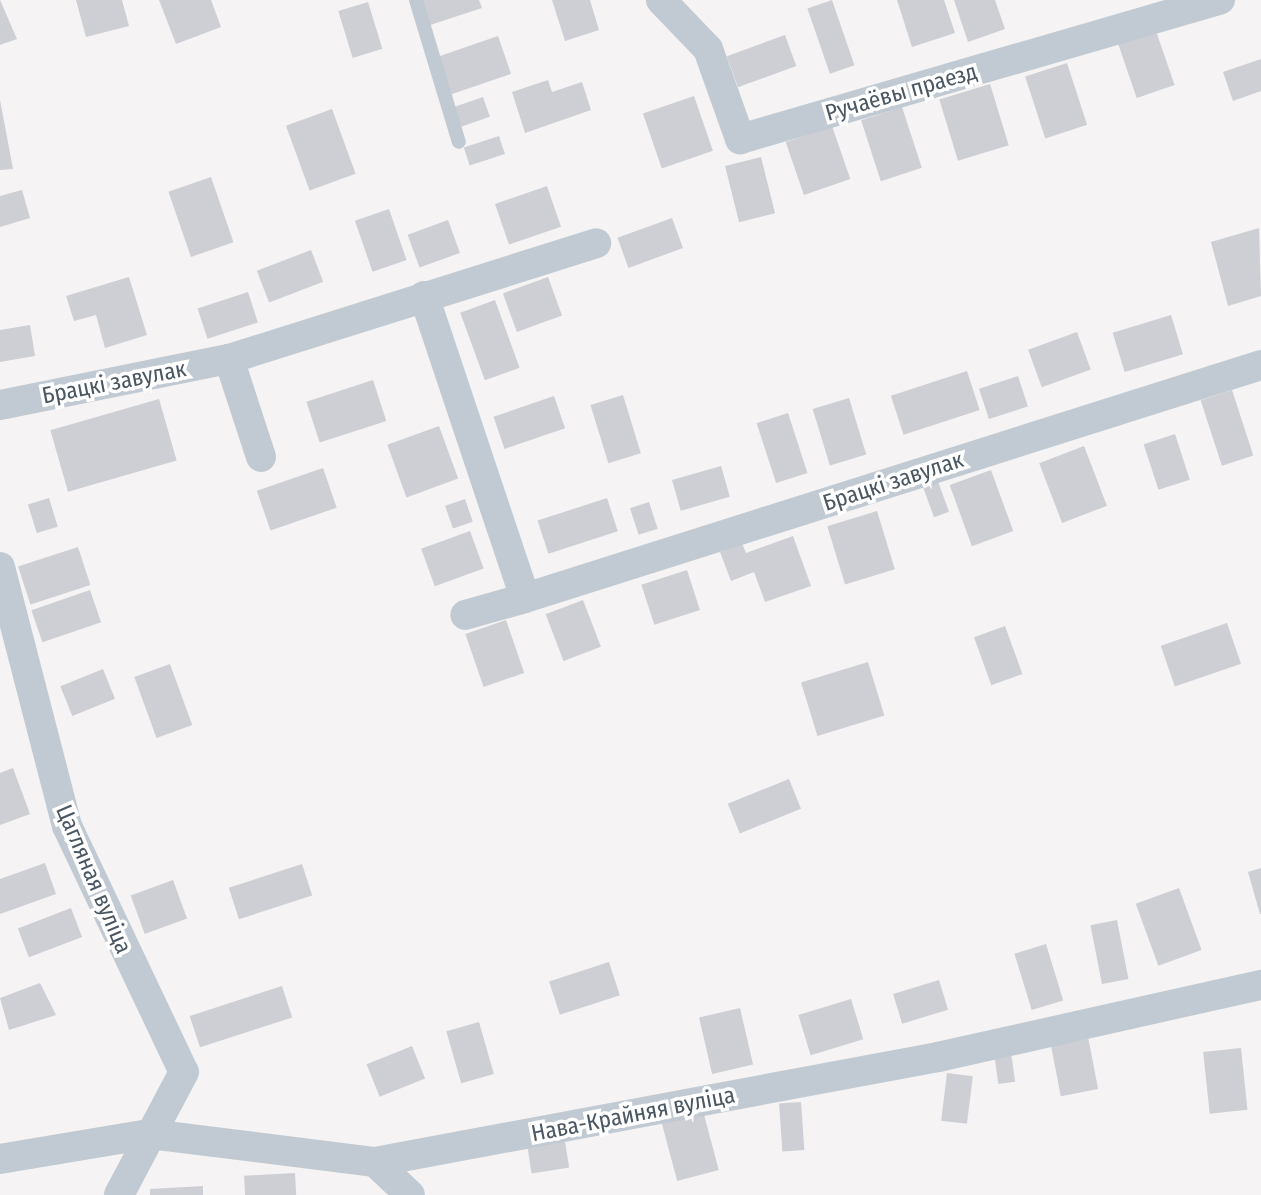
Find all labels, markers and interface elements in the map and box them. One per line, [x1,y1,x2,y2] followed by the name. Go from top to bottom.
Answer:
[822,57,980,127] street label: Ручаёвы праезд
[40,355,188,409] street label: Брацкі завулак
[819,445,967,517] street label: Брацкі завулак
[50,801,138,957] street label: Цагляная вуліца
[529,1081,737,1147] street label: Нава-Крайняя вуліца

